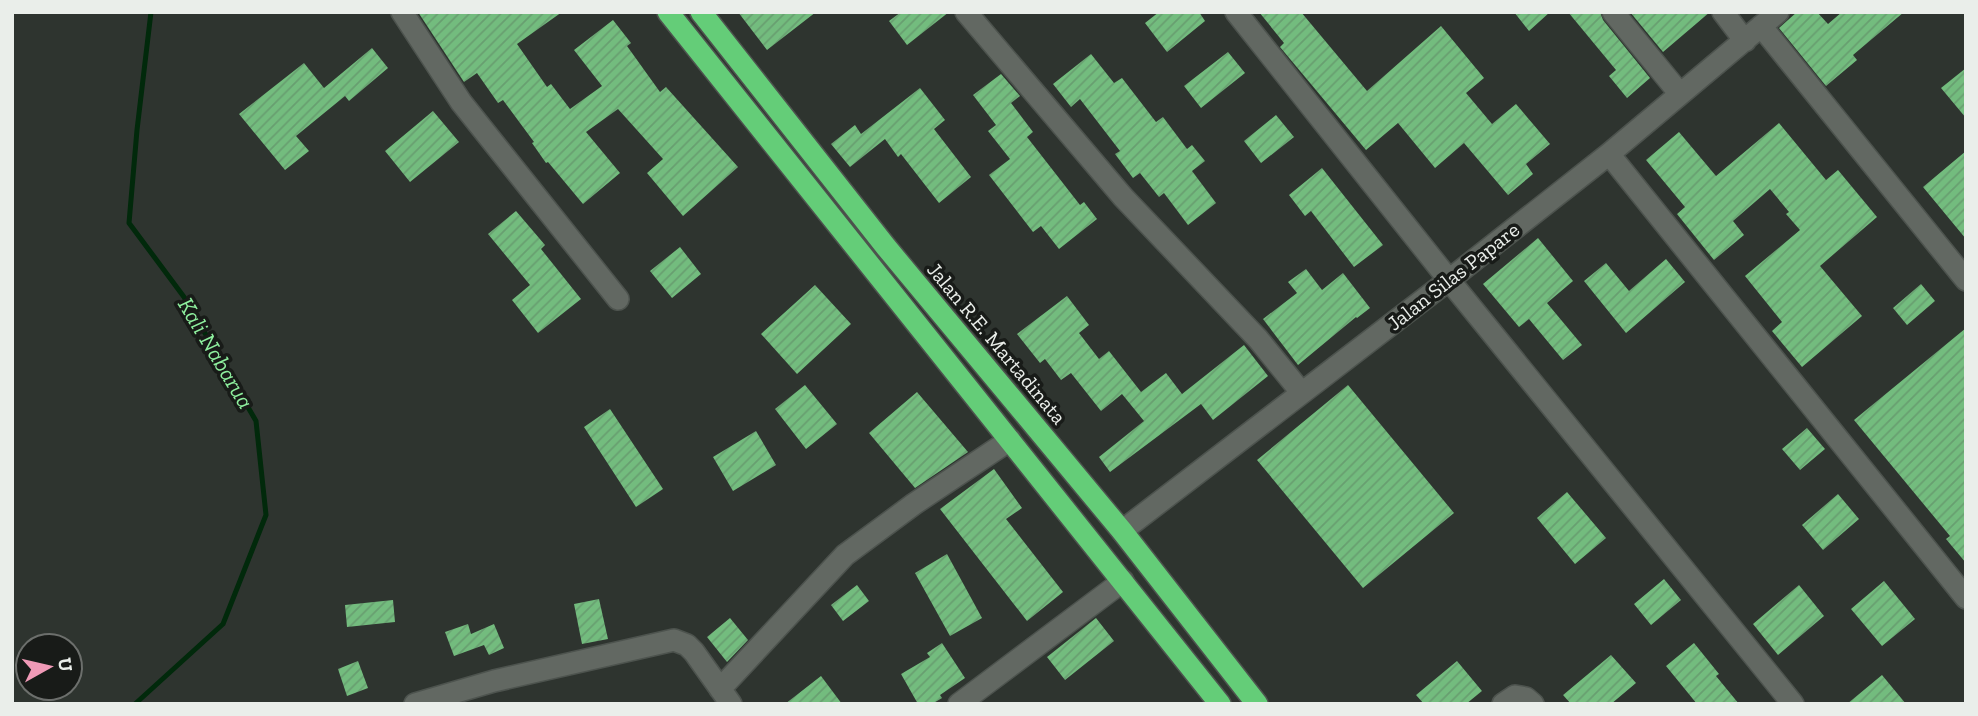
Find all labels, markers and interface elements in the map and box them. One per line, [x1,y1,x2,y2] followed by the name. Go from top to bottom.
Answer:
[1382,217,1524,335] street label: Jalan Silas Papare
[922,257,1072,429] street label: Jalan R.E. Martadinata
[172,293,260,413] water label: Kali Nabarua
[14,632,84,702] north arrow
[53,656,78,673] text: U

